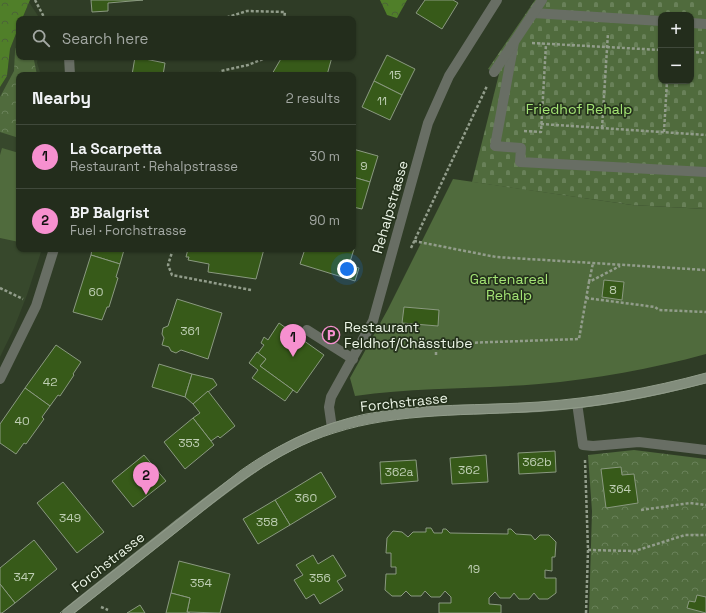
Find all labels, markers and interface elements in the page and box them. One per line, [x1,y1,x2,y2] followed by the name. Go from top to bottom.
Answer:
[658,12,694,84] map controls
[658,12,694,48] button: +
[16,16,356,60] search box
[30,27,52,49] icon: search
[62,29,148,48] text: Search here
[658,48,694,84] button: −
[389,67,401,83] house number: 15
[32,87,91,109] text: Nearby
[286,90,340,107] text: 2 results
[377,93,387,109] house number: 11
[526,100,632,118] park label: Friedhof Rehalp
[70,139,162,158] text: La Scarpetta
[42,148,48,165] text: 1
[309,148,340,165] text: 30 m
[70,158,238,175] text: Restaurant · Rehalpstrasse
[360,158,368,174] house number: 9
[368,158,412,256] street label: Rehalpstrasse
[70,203,150,222] text: BP Balgrist
[41,212,49,229] text: 2
[309,212,340,229] text: 90 m
[70,222,187,239] text: Fuel · Forchstrasse
[337,259,357,279] your location
[470,270,548,304] park label: Gartenareal Rehalp
[609,282,617,298] house number: 8
[88,284,104,300] house number: 60
[344,318,473,352] place label: Restaurant Feldhof/Chässtube
[180,323,200,339] house number: 361
[280,324,306,357] pin: 1
[321,325,341,345] parking icon: Restaurant Feldhof/Chässtube
[43,374,57,390] house number: 42
[359,388,449,416] street label: Forchstrasse
[14,413,30,429] house number: 40
[178,435,200,451] house number: 353
[522,454,552,470] house number: 362b
[133,462,159,495] pin: 2
[458,462,480,478] house number: 362
[385,464,413,480] house number: 362a
[609,481,632,497] house number: 364
[295,490,317,506] house number: 360
[59,510,81,526] house number: 349
[256,514,278,530] house number: 358
[68,528,148,596] street label: Forchstrasse
[468,561,480,577] house number: 19
[13,569,35,585] house number: 347
[309,570,331,586] house number: 356
[190,575,212,591] house number: 354

